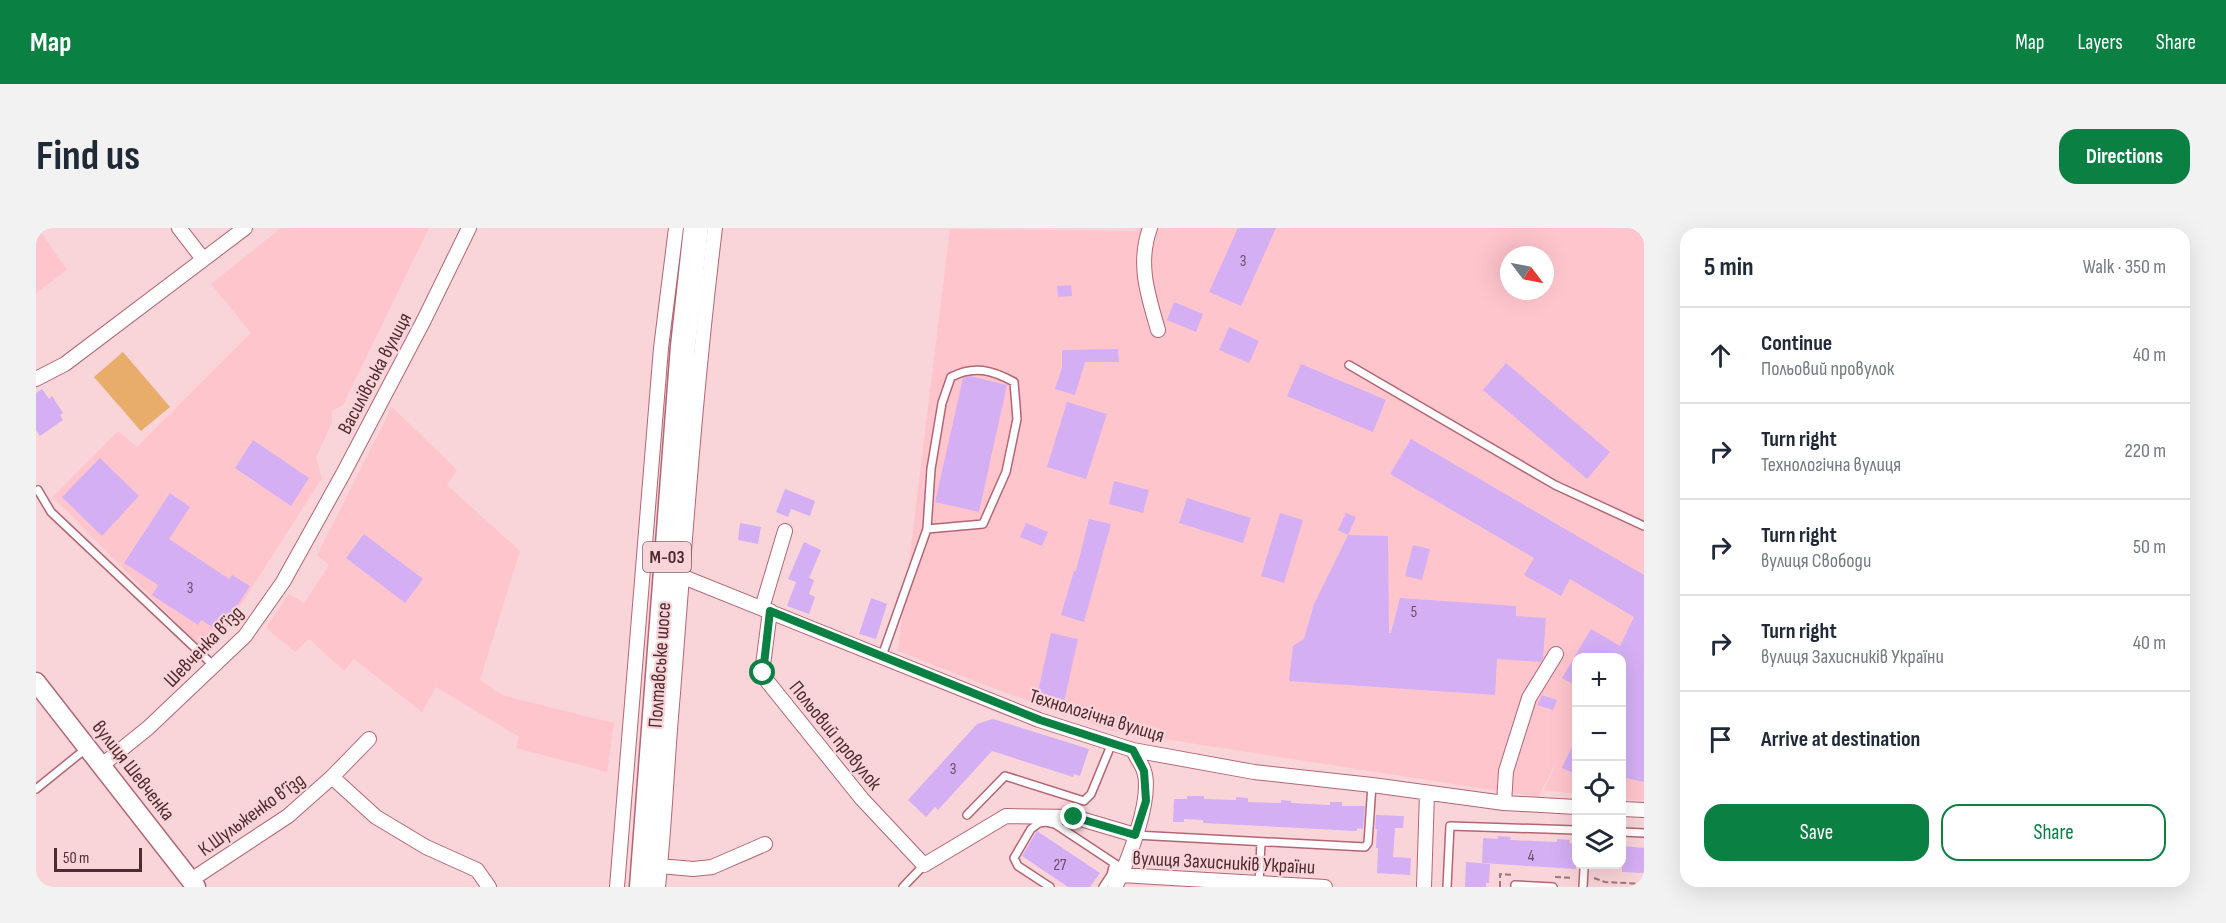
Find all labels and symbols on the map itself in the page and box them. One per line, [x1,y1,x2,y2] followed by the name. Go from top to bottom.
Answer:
[1500,246,1554,300] north arrow
[1240,252,1246,271] house number: 3
[333,309,417,438] street label: Василівська вулиця
[643,542,691,572] road number: М-03
[187,579,193,598] house number: 3
[159,601,248,692] street label: Шевченка в’їзд
[644,601,676,729] street label: Полтавське шосе
[1411,603,1417,622] house number: 5
[749,659,775,685] route start
[784,676,887,795] street label: Польовий провулок
[1026,684,1167,748] street label: Технологічна вулиця
[87,716,180,825] street label: вулиця Шевченка
[950,760,956,779] house number: 3
[194,768,310,862] street label: К.Шульженко в’їзд
[1060,803,1086,829] route end
[54,845,142,872] scale bar
[1132,846,1316,880] street label: вулиця Захисників України
[1528,847,1535,866] house number: 4
[1053,856,1067,875] house number: 27

